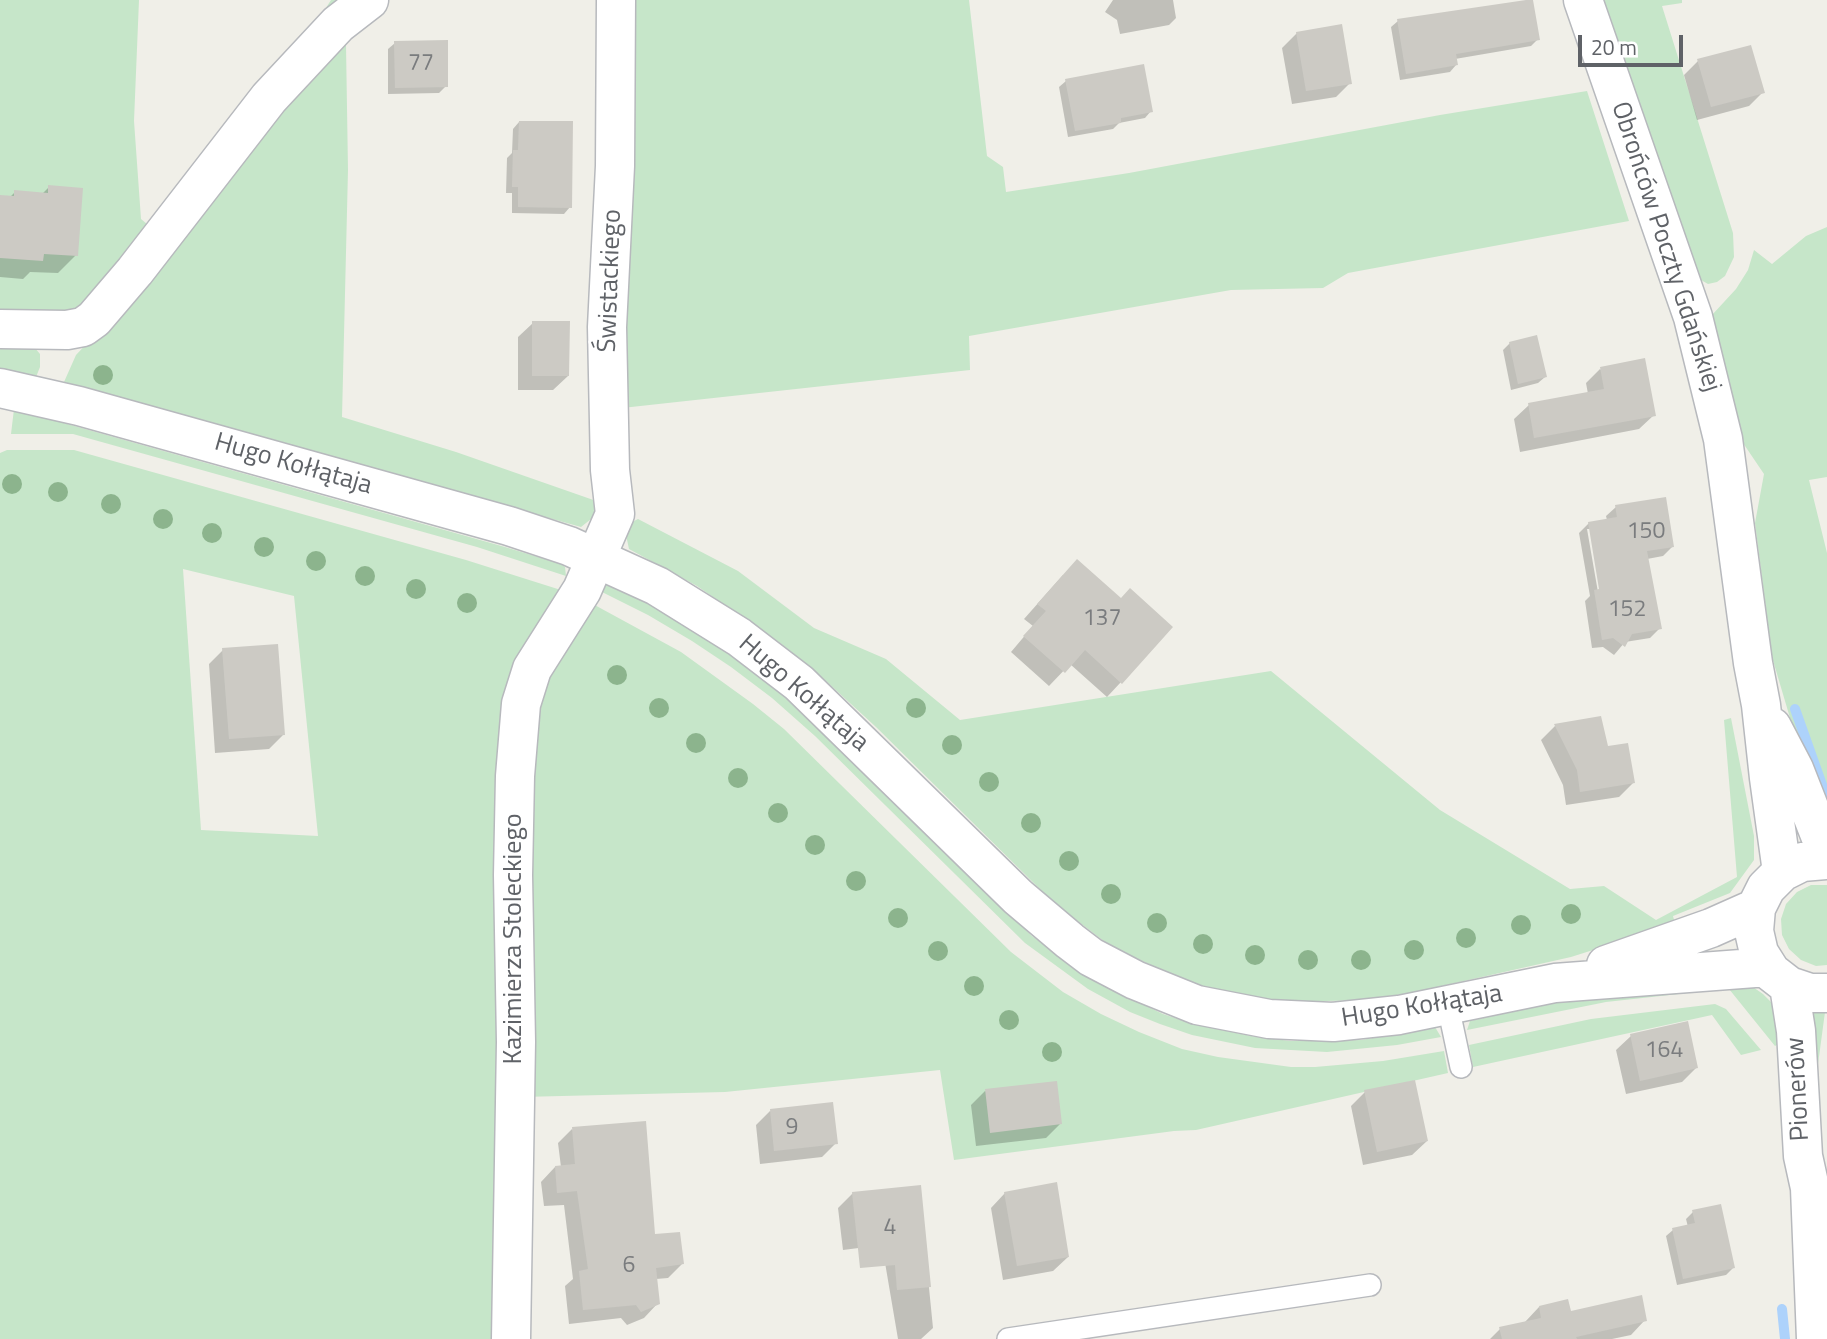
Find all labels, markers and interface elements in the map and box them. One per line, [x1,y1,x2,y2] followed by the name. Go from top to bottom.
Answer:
[1582,21,1687,65] scale bar
[1591,31,1637,63] text: 20 m
[408,50,434,78] house number: 77
[1603,98,1727,396] street label: Obrońców Poczty Gdańskiej
[593,209,629,353] street label: Świstackiego
[211,428,375,502] street label: Hugo Kołłątaja
[1627,518,1665,546] house number: 150
[1608,596,1646,624] house number: 152
[1083,605,1121,633] house number: 137
[732,629,874,759] street label: Hugo Kołłątaja
[499,813,531,1065] street label: Kazimierza Stoleckiego
[1339,979,1505,1035] street label: Hugo Kołłątaja
[1781,1036,1817,1142] street label: Pionerów
[1645,1037,1683,1065] house number: 164
[786,1114,798,1142] house number: 9
[884,1214,896,1242] house number: 4
[623,1252,635,1280] house number: 6

